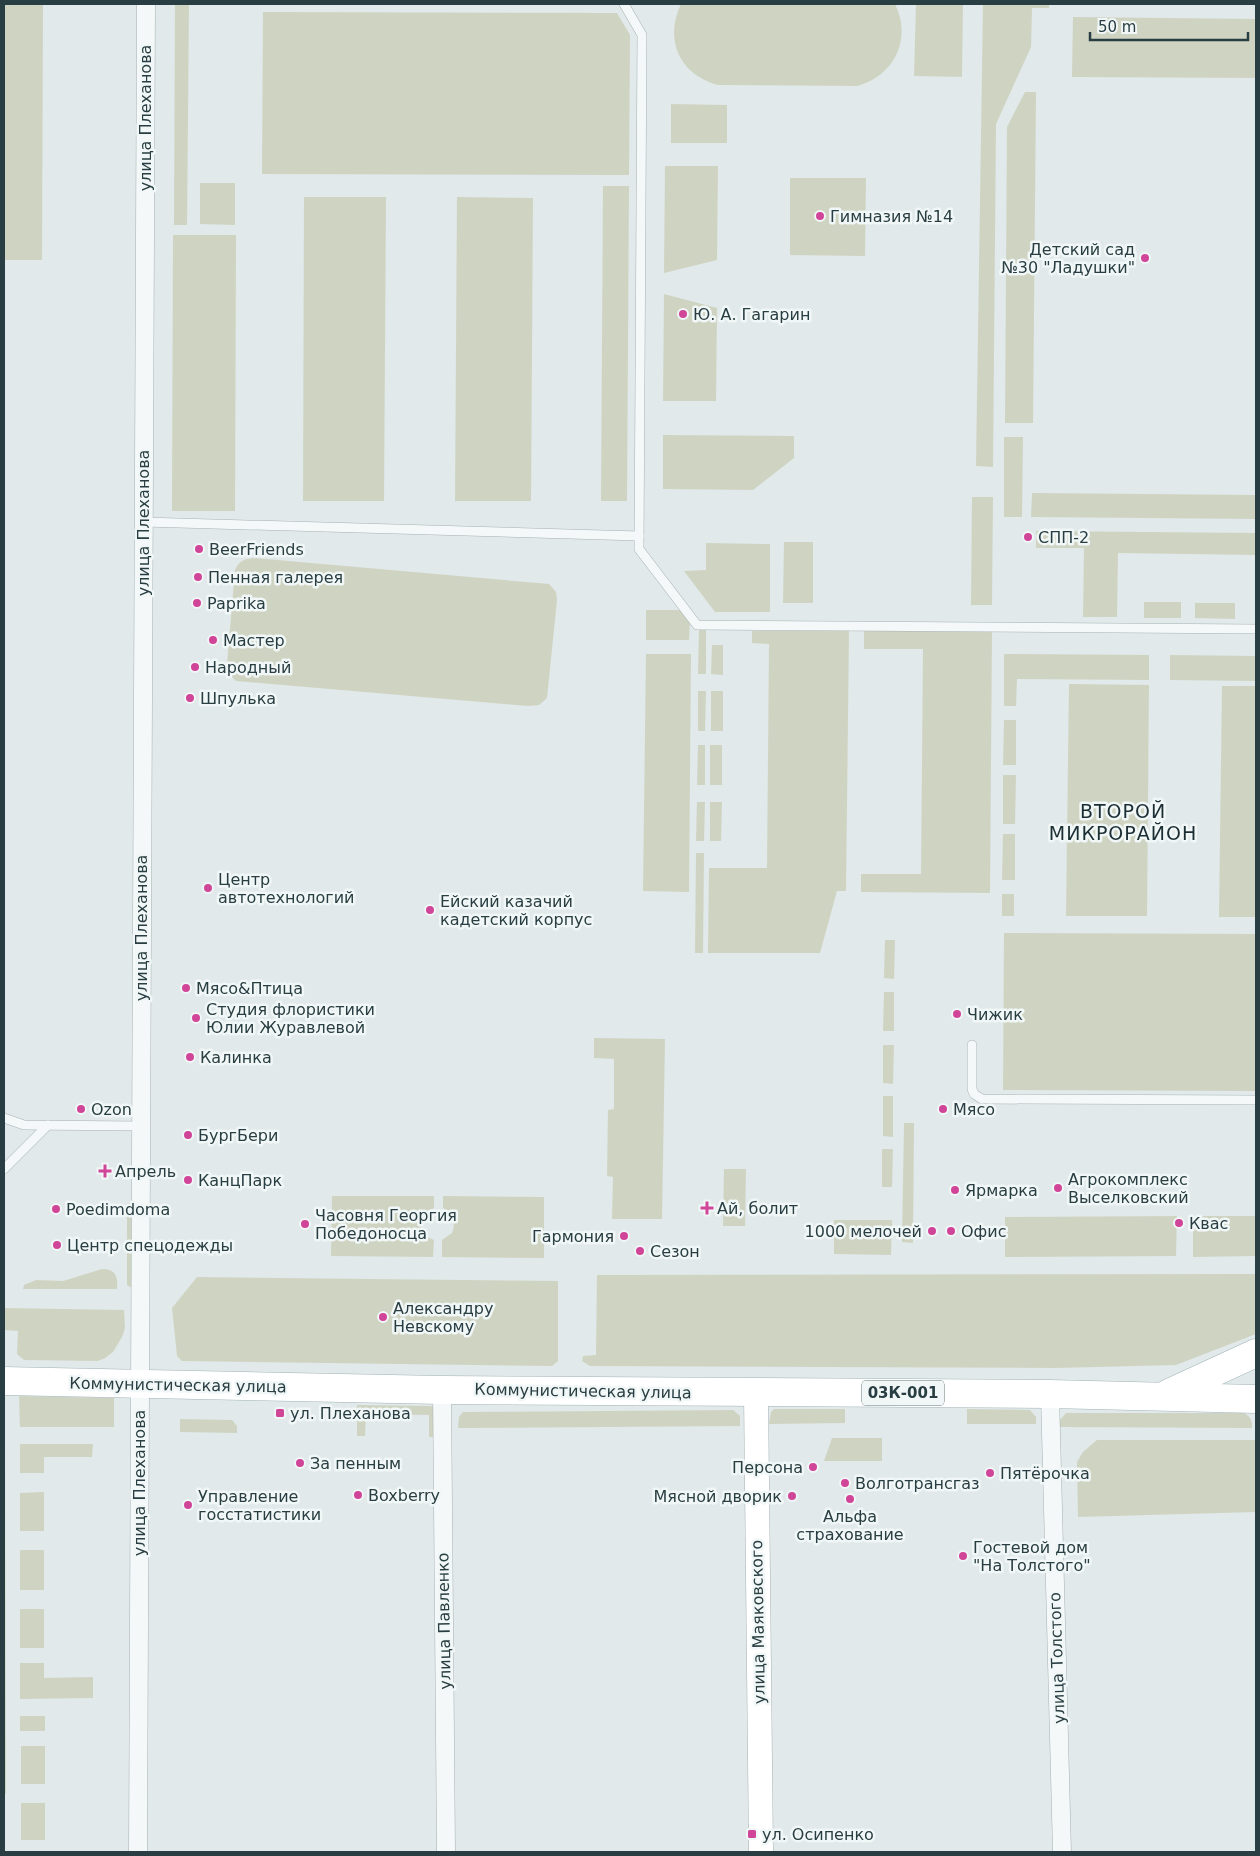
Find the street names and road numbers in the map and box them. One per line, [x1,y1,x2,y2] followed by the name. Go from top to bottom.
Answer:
[136,45,155,191] street label: улица Плеханова
[134,450,153,596] street label: улица Плеханова
[132,855,151,1001] street label: улица Плеханова
[69,1374,287,1396] street label: Коммунистическая улица
[474,1380,692,1402] street label: Коммунистическая улица
[862,1380,944,1406] road number: 03К-001
[130,1410,149,1556] street label: улица Плеханова
[747,1540,769,1704] street label: улица Маяковского
[433,1552,455,1690] street label: улица Павленко
[1045,1592,1069,1724] street label: улица Толстого

